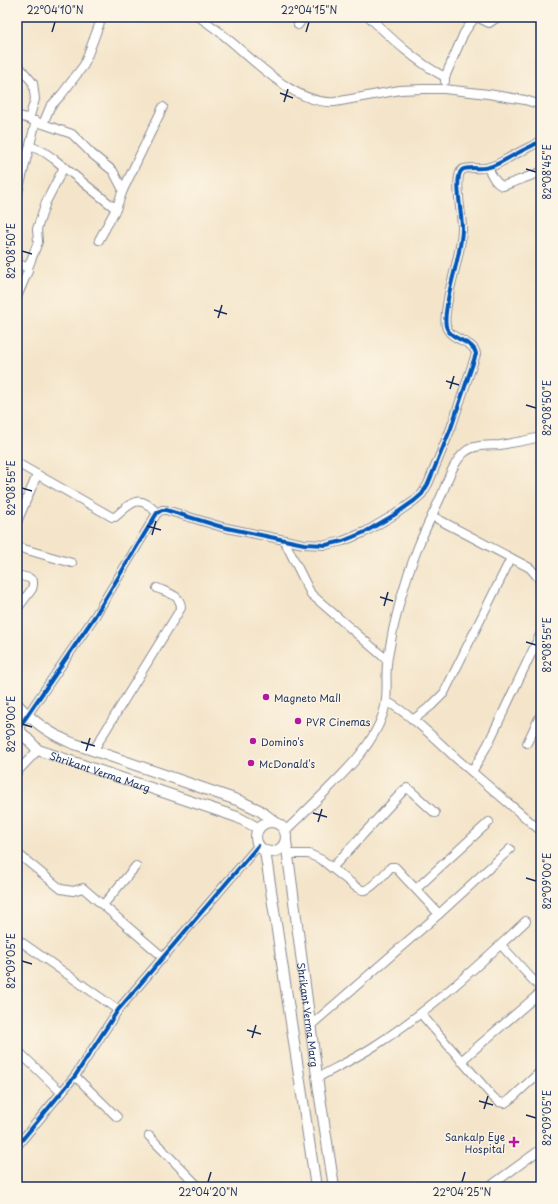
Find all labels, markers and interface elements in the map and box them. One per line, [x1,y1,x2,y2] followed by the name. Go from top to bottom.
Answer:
[26,2,84,17] text: 22°04'10"N
[281,2,337,17] text: 22°04'15"N
[539,144,554,200] text: 82°08'45"E
[3,223,18,279] text: 82°08'50"E
[539,380,554,436] text: 82°08'50"E
[3,460,18,516] text: 82°08'55"E
[539,617,554,673] text: 82°08'55"E
[274,690,341,705] place label: Magneto Mall
[261,692,271,702] marker: Magneto Mall
[3,696,18,752] text: 82°09'00"E
[306,714,371,729] place label: PVR Cinemas
[293,716,303,726] marker: PVR Cinemas
[261,734,304,749] place label: Domino's
[248,736,258,746] marker: Domino's
[48,747,153,795] street label: Shrikant Verma Marg
[259,756,316,771] place label: McDonald's
[246,758,256,768] marker: McDonald's
[539,853,554,909] text: 82°09'00"E
[3,933,18,989] text: 82°09'05"E
[295,961,323,1068] street label: Shrikant Verma Marg
[539,1090,554,1146] text: 82°09'05"E
[445,1129,505,1156] place label: Sankalp Eye Hospital
[508,1136,520,1148] marker: Sankalp Eye Hospital
[178,1184,238,1199] text: 22°04'20"N
[433,1184,492,1199] text: 22°04'25"N

